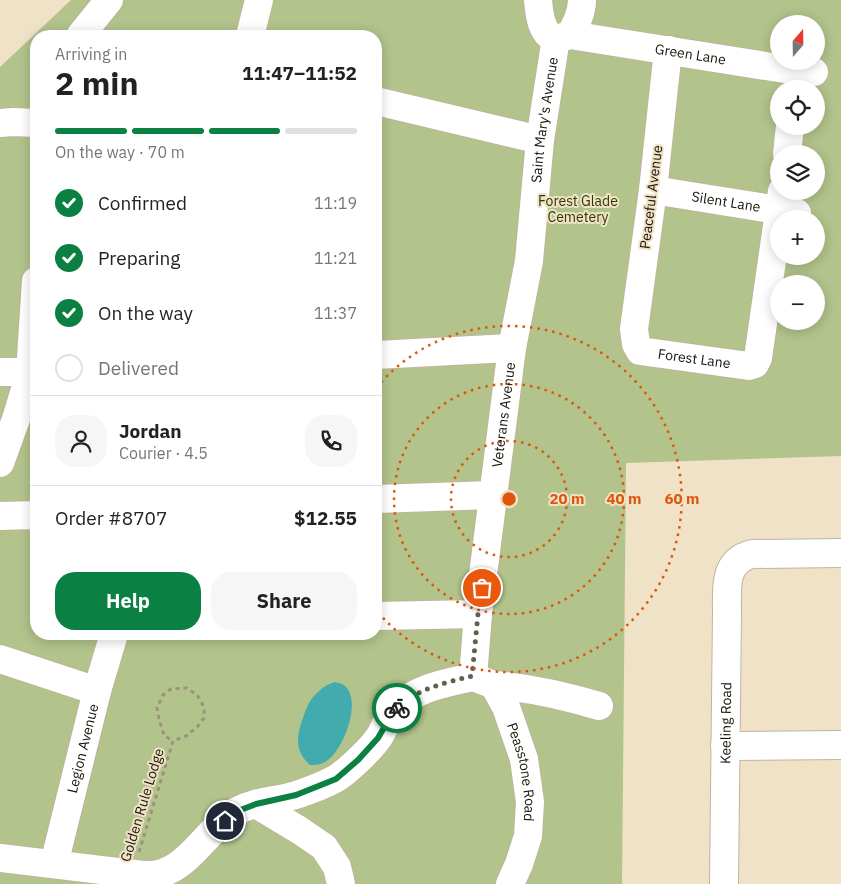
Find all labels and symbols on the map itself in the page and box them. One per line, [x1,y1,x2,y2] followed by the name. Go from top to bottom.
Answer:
[770,15,825,70] north arrow
[654,40,728,69] street label: Green Lane
[527,55,562,184] street label: Saint Mary's Avenue
[636,144,666,250] street label: Peaceful Avenue
[690,187,762,216] street label: Silent Lane
[538,192,618,226] park label: Forest Glade Cemetery
[657,345,732,372] street label: Forest Lane
[488,361,519,468] street label: Veterans Avenue
[550,489,584,508] text: 20 m
[607,489,641,508] text: 40 m
[665,489,699,508] text: 60 m
[500,490,518,508] centre of rings
[461,567,503,609] pin
[716,682,735,764] street label: Keeling Road
[372,683,422,733] courier
[63,702,103,795] street label: Legion Avenue
[503,720,539,822] street label: Peasstone Road
[116,746,168,864] street label: Golden Rule Lodge
[204,800,246,842] pin

